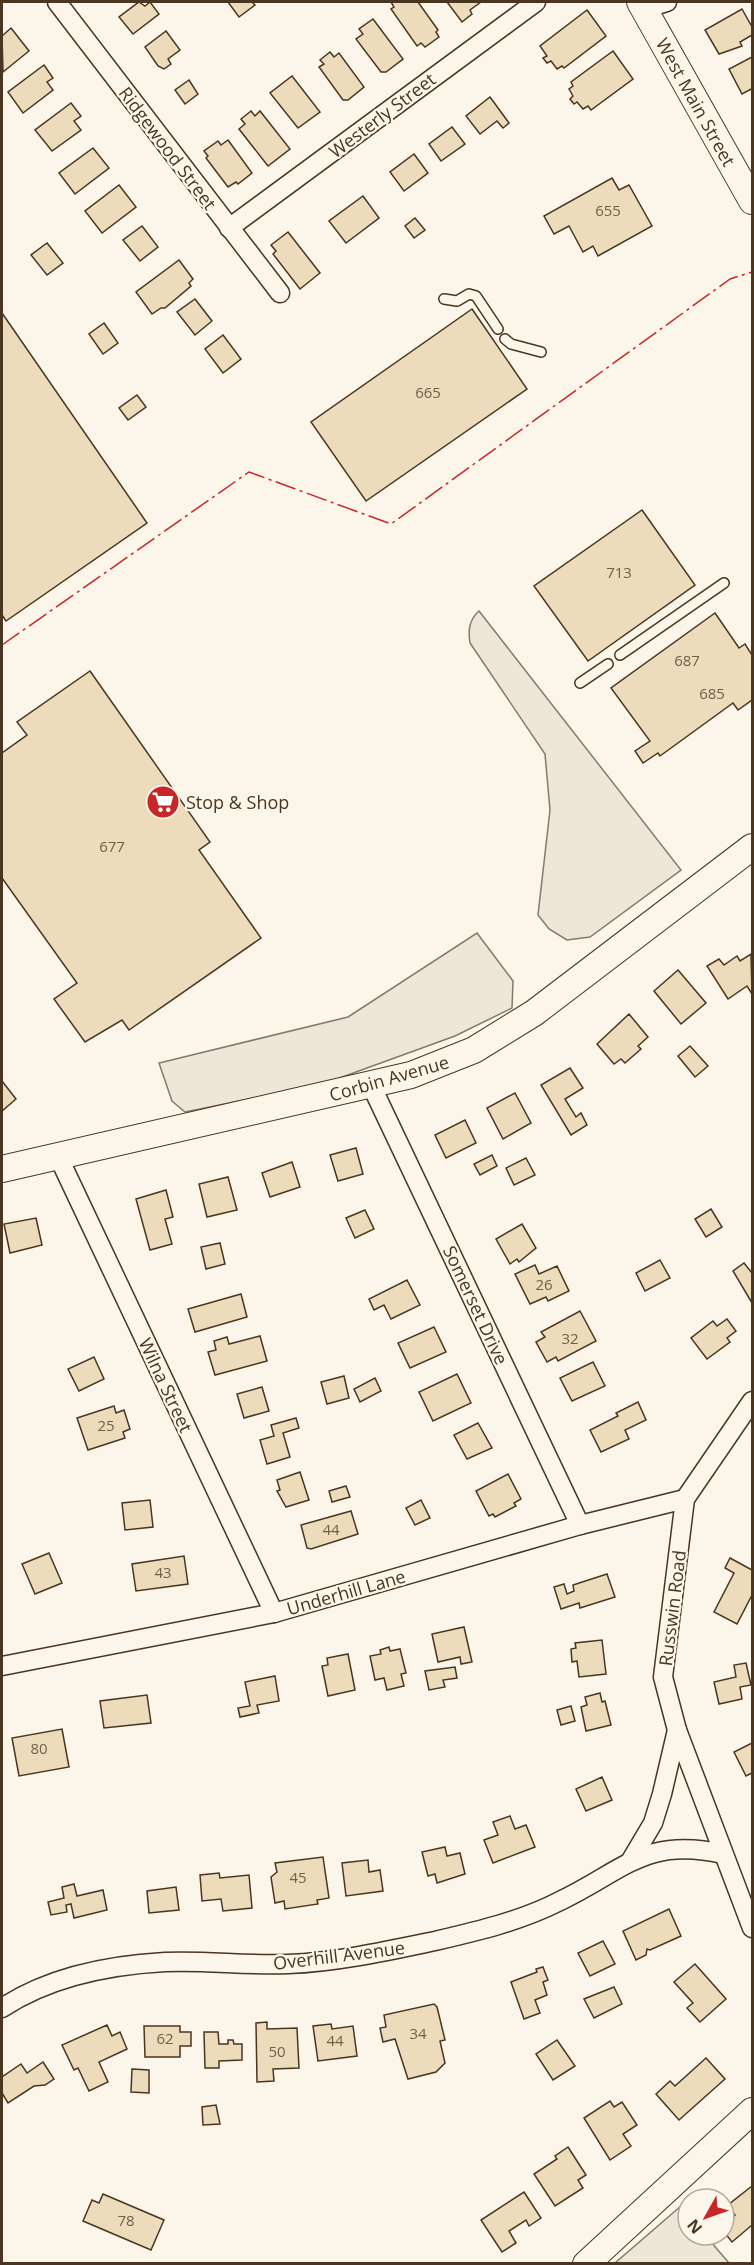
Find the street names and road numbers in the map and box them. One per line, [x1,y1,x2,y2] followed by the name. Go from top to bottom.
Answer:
[651,34,741,170] street label: West Main Street
[324,67,440,163] street label: Westerly Street
[114,82,222,214] street label: Ridgewood Street
[326,1049,452,1107] street label: Corbin Avenue
[438,1242,514,1368] street label: Somerset Drive
[134,1334,198,1436] street label: Wilna Street
[653,1549,691,1667] street label: Russwin Road
[284,1564,408,1620] street label: Underhill Lane
[272,1935,406,1975] street label: Overhill Avenue

